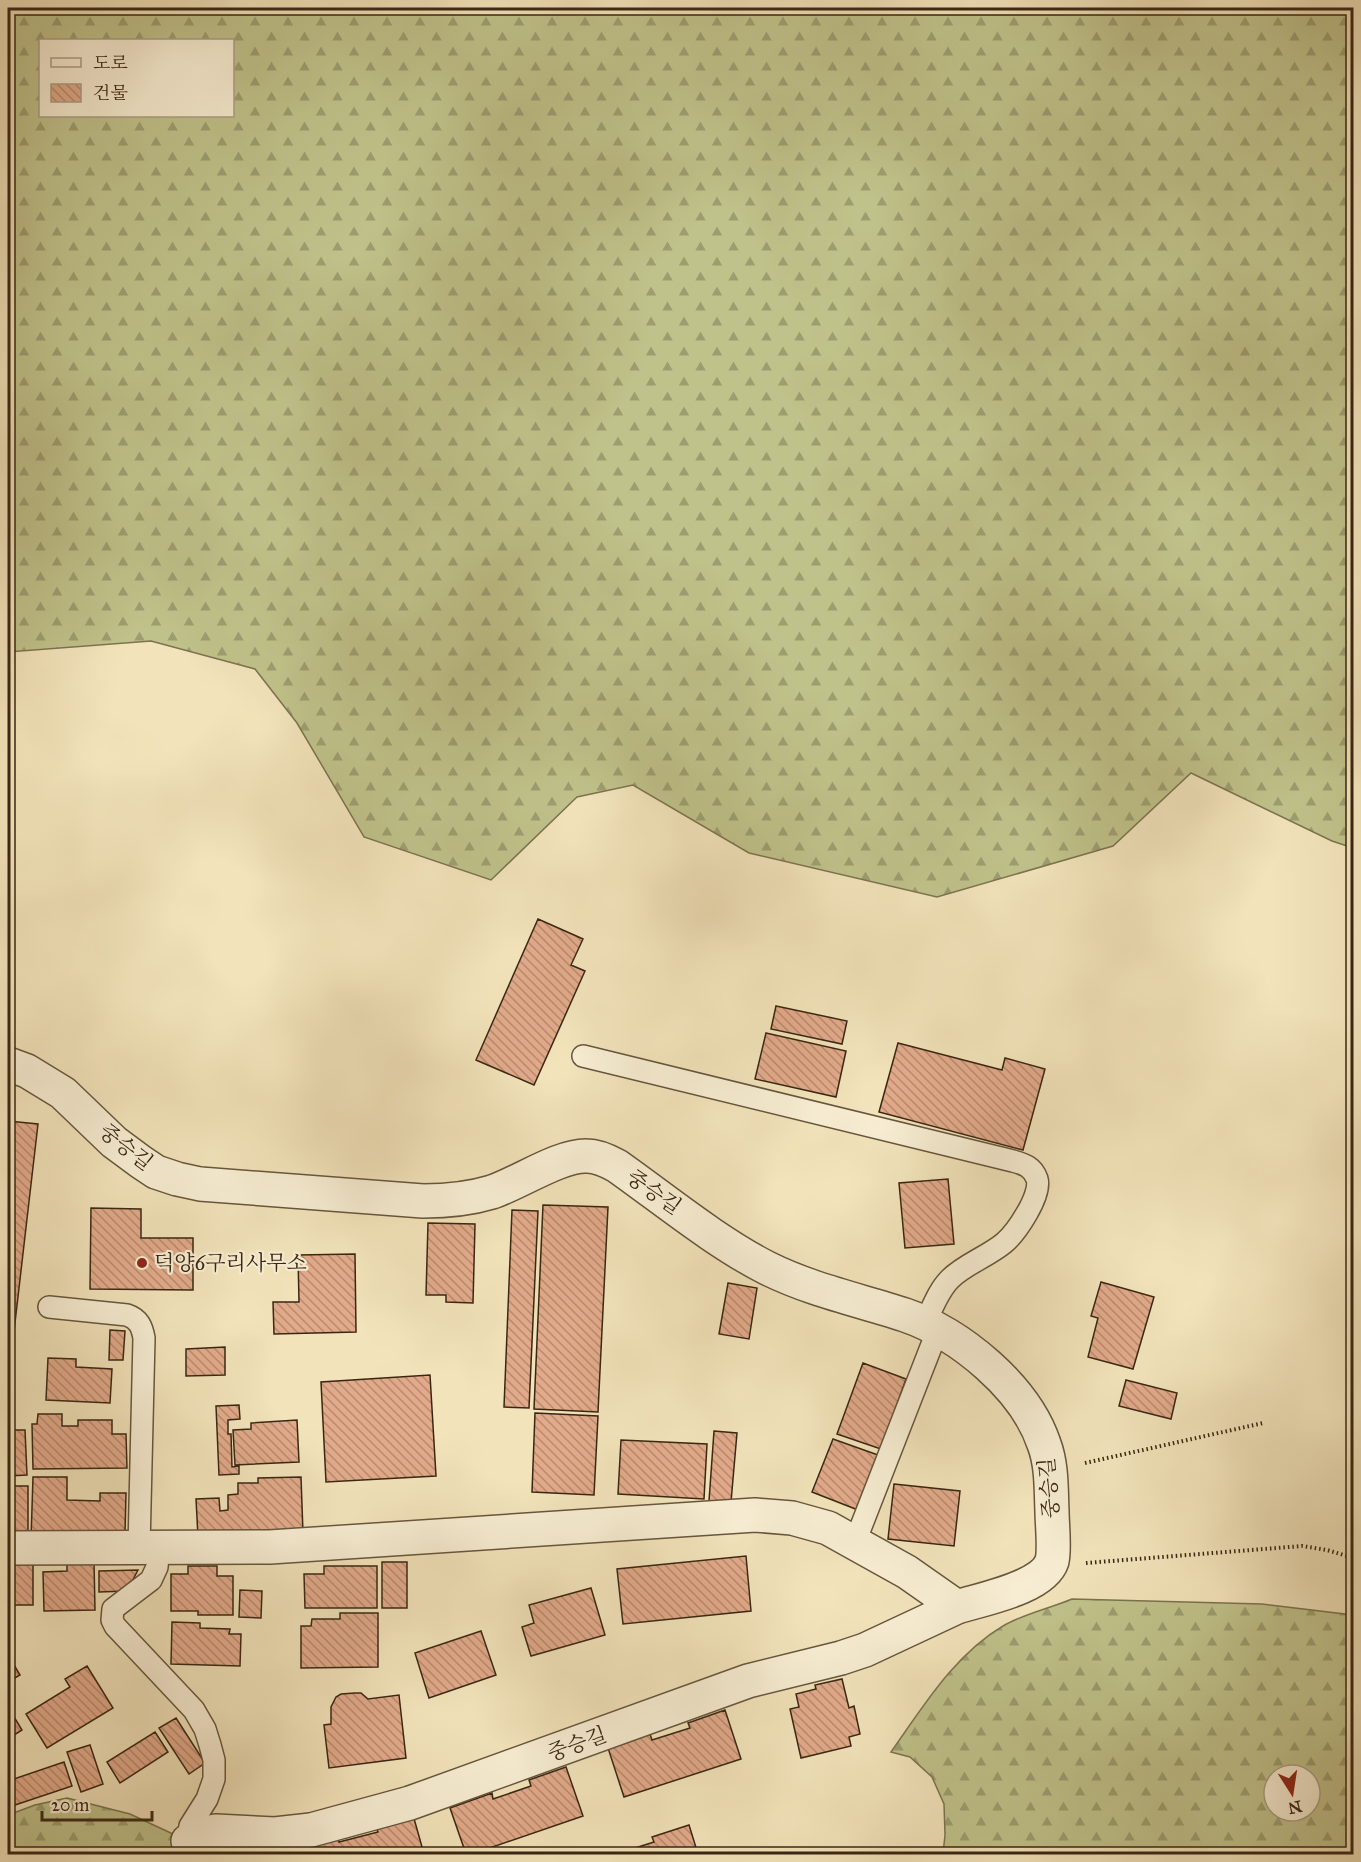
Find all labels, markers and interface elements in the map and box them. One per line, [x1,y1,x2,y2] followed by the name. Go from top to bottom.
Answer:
[39,39,234,117] legend
[93,52,128,74] text: 도로
[93,82,128,104] text: 건물
[94,1118,158,1176] street label: 중승길
[622,1164,686,1220] street label: 중승길
[154,1250,307,1276] place label: 덕양6구리사무소
[135,1256,149,1270] marker: 덕양6구리사무소
[1033,1457,1065,1519] street label: 중승길
[544,1721,610,1767] street label: 중승길
[1262,1763,1322,1823] north arrow
[42,1784,152,1822] scale bar
[51,1794,89,1816] text: 20 m
[1286,1796,1304,1818] text: N

